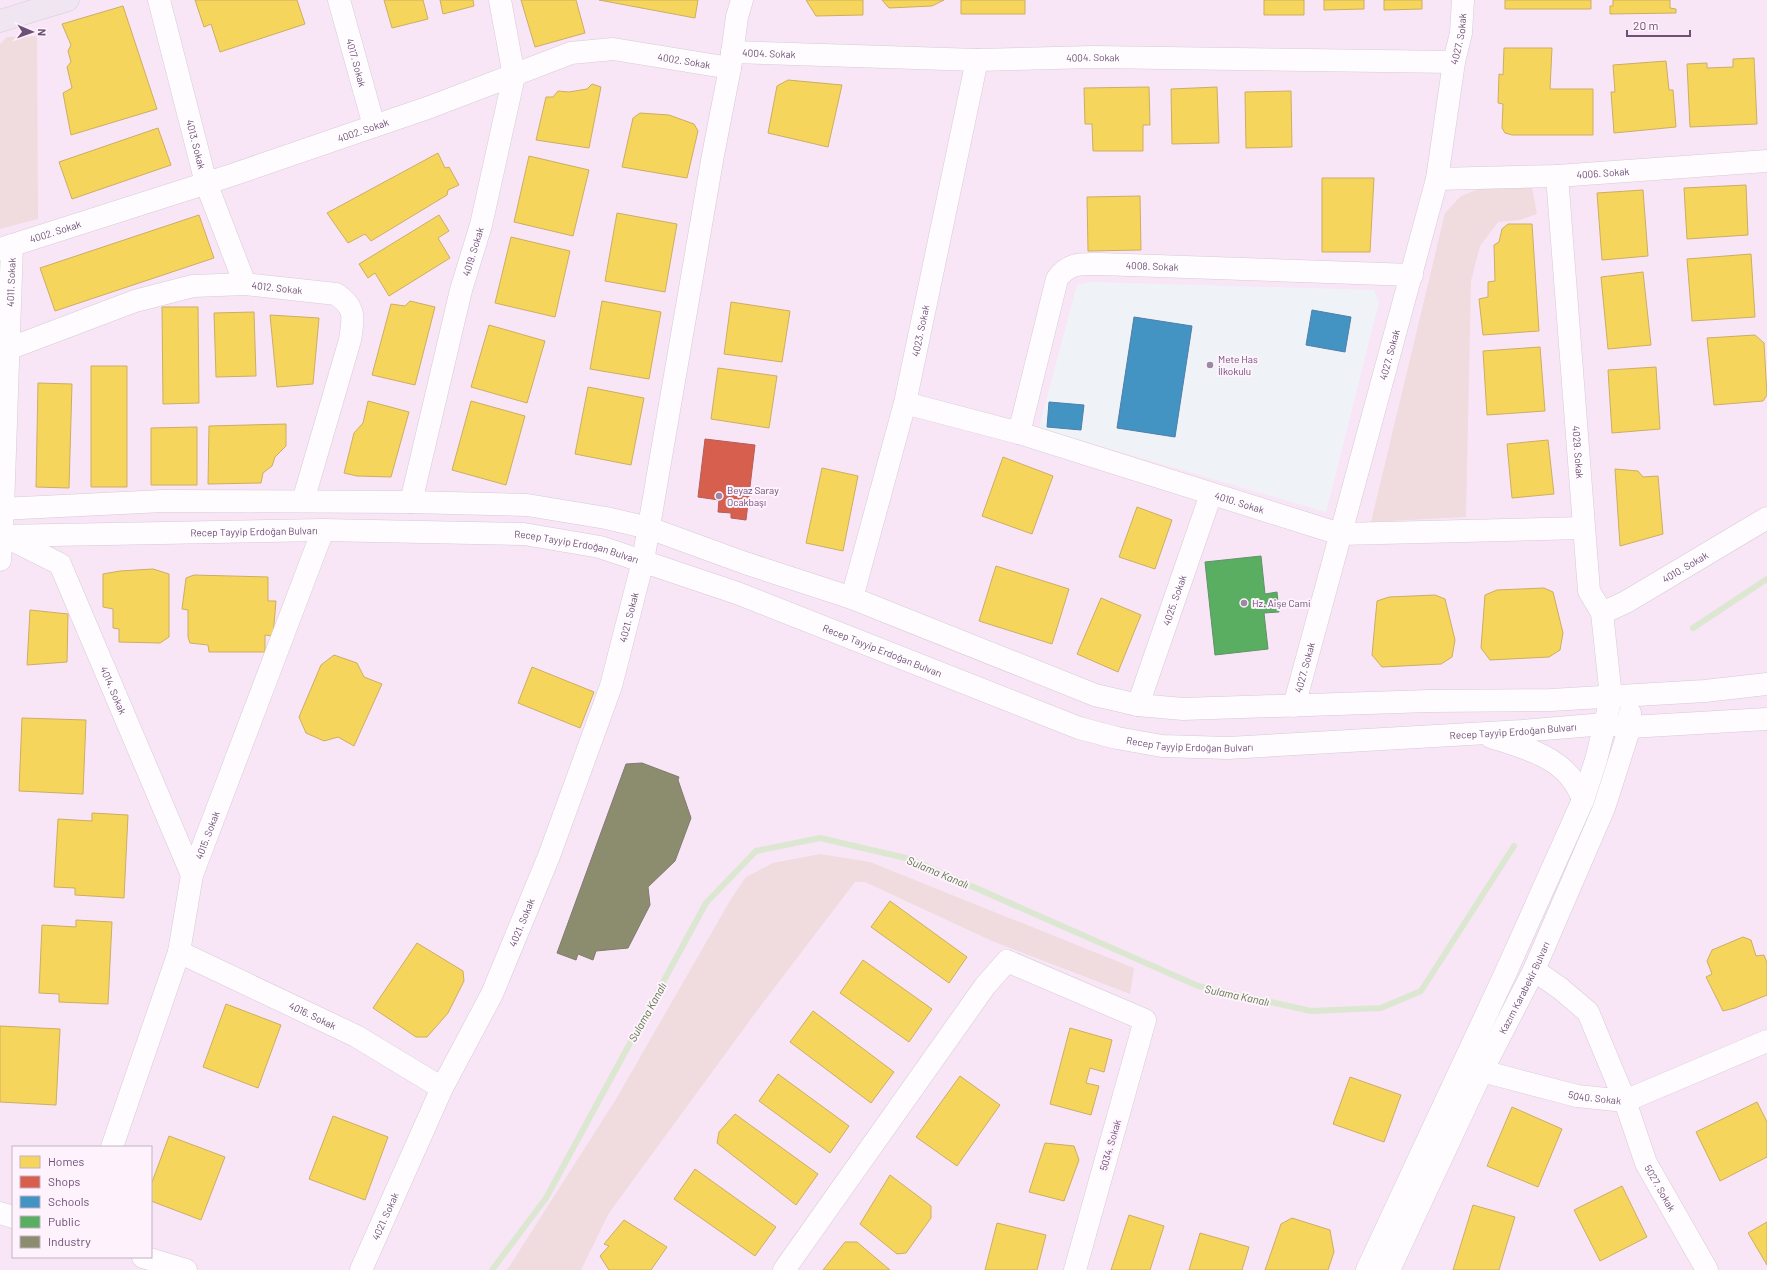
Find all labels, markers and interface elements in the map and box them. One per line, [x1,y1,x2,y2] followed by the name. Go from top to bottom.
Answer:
[12,12,52,52] north arrow
[1627,12,1690,38] scale bar
[1448,13,1468,66] street label: 4027. Sokak
[1633,18,1659,32] text: 20 m
[36,28,49,36] text: N
[344,37,369,88] street label: 4017. Sokak
[742,46,796,60] street label: 4004. Sokak
[657,50,711,71] street label: 4002. Sokak
[1066,51,1120,64] street label: 4004. Sokak
[336,116,390,144] street label: 4002. Sokak
[184,118,208,170] street label: 4013. Sokak
[1576,165,1630,181] street label: 4006. Sokak
[28,218,82,245] street label: 4002. Sokak
[460,226,486,278] street label: 4019. Sokak
[4,257,18,307] street label: 4011. Sokak
[1125,259,1179,273] street label: 4008. Sokak
[251,279,303,296] street label: 4012. Sokak
[909,304,931,358] street label: 4023. Sokak
[1377,328,1402,381] street label: 4027. Sokak
[1218,353,1258,377] place label: Mete Has İlkokulu
[1205,360,1215,370] marker: Mete Has İlkokulu
[1570,425,1586,479] street label: 4029. Sokak
[727,484,779,508] place label: Beyaz Saray Ocakbaşı
[1213,489,1266,516] street label: 4010. Sokak
[714,491,724,501] marker: Beyaz Saray Ocakbaşı
[190,524,318,538] street label: Recep Tayyip Erdoğan Bulvarı
[514,528,640,566] street label: Recep Tayyip Erdoğan Bulvarı
[1660,549,1710,585] street label: 4010. Sokak
[1160,573,1189,627] street label: 4025. Sokak
[616,591,641,643] street label: 4021. Sokak
[1252,597,1311,609] place label: Hz. Aişe Cami
[1239,598,1249,608] marker: Hz. Aişe Cami
[821,621,944,679] street label: Recep Tayyip Erdoğan Bulvarı
[1292,641,1317,694] street label: 4027. Sokak
[98,664,129,716] street label: 4014. Sokak
[1449,720,1577,741] street label: Recep Tayyip Erdoğan Bulvarı
[1125,734,1254,754] street label: Recep Tayyip Erdoğan Bulvarı
[193,809,222,861] street label: 4015. Sokak
[905,853,971,891] water label: Sulama Kanalı
[506,897,537,948] street label: 4021. Sokak
[1496,940,1552,1036] street label: Kazım Karabekir Bulvarı
[625,980,669,1044] water label: Sulama Kanalı
[1204,982,1270,1008] water label: Sulama Kanalı
[287,999,338,1032] street label: 4016. Sokak
[1567,1088,1622,1107] street label: 5040. Sokak
[1097,1118,1123,1172] street label: 5034. Sokak
[12,1146,152,1258] legend
[48,1154,85,1168] text: Homes
[1642,1163,1678,1213] street label: 5027. Sokak
[48,1174,81,1188] text: Shops
[369,1190,401,1242] street label: 4021. Sokak
[48,1194,89,1208] text: Schools
[48,1214,80,1228] text: Public
[48,1234,91,1248] text: Industry

